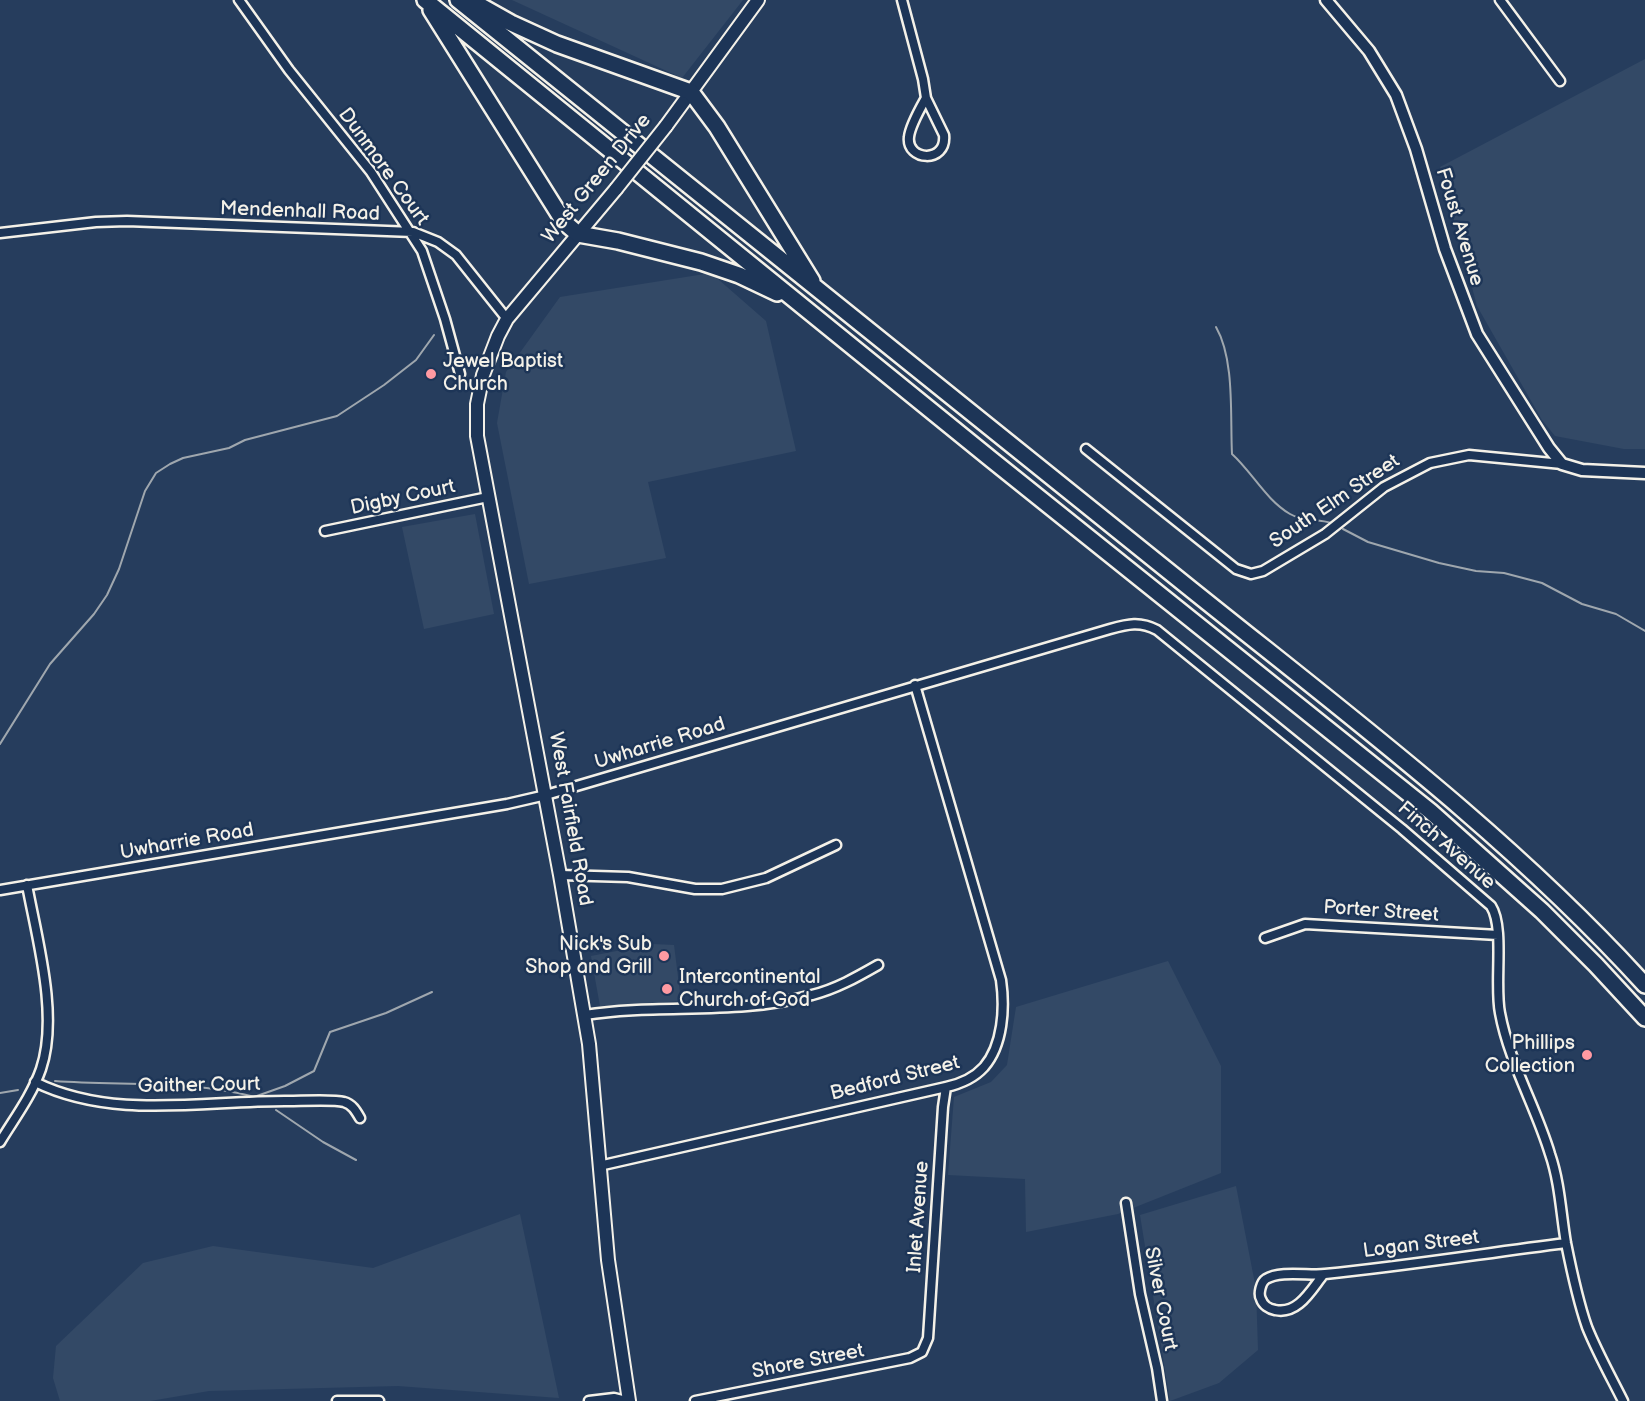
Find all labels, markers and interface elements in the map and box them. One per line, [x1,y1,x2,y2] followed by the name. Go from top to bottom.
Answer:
[332,104,434,230] street label: Dunmore Court
[537,109,657,249] street label: West Green Drive
[1430,165,1488,289] street label: Foust Avenue
[220,197,380,227] street label: Mendenhall Road
[443,350,563,397] place label: Jewel Baptist Church
[424,367,438,381] marker: Jewel Baptist Church
[1265,450,1405,554] street label: South Elm Street
[348,475,458,521] street label: Digby Court
[592,713,728,775] street label: Uwharrie Road
[543,730,597,908] street label: West Fairfield Road
[1392,797,1500,895] street label: Finch Avenue
[118,818,256,866] street label: Uwharrie Road
[1323,896,1439,928] street label: Porter Street
[525,933,652,980] place label: Nick's Sub Shop and Grill
[657,949,671,963] marker: Nick's Sub Shop and Grill
[679,966,821,1013] place label: Intercontinental Church of God
[660,982,674,996] marker: Intercontinental Church of God
[1485,1032,1575,1079] place label: Phillips Collection
[1580,1048,1594,1062] marker: Phillips Collection
[828,1051,962,1107] street label: Bedford Street
[137,1073,261,1099] street label: Gaither Court
[903,1160,935,1274] street label: Inlet Avenue
[1362,1226,1480,1264] street label: Logan Street
[1138,1245,1182,1353] street label: Silver Court
[750,1339,866,1385] street label: Shore Street

